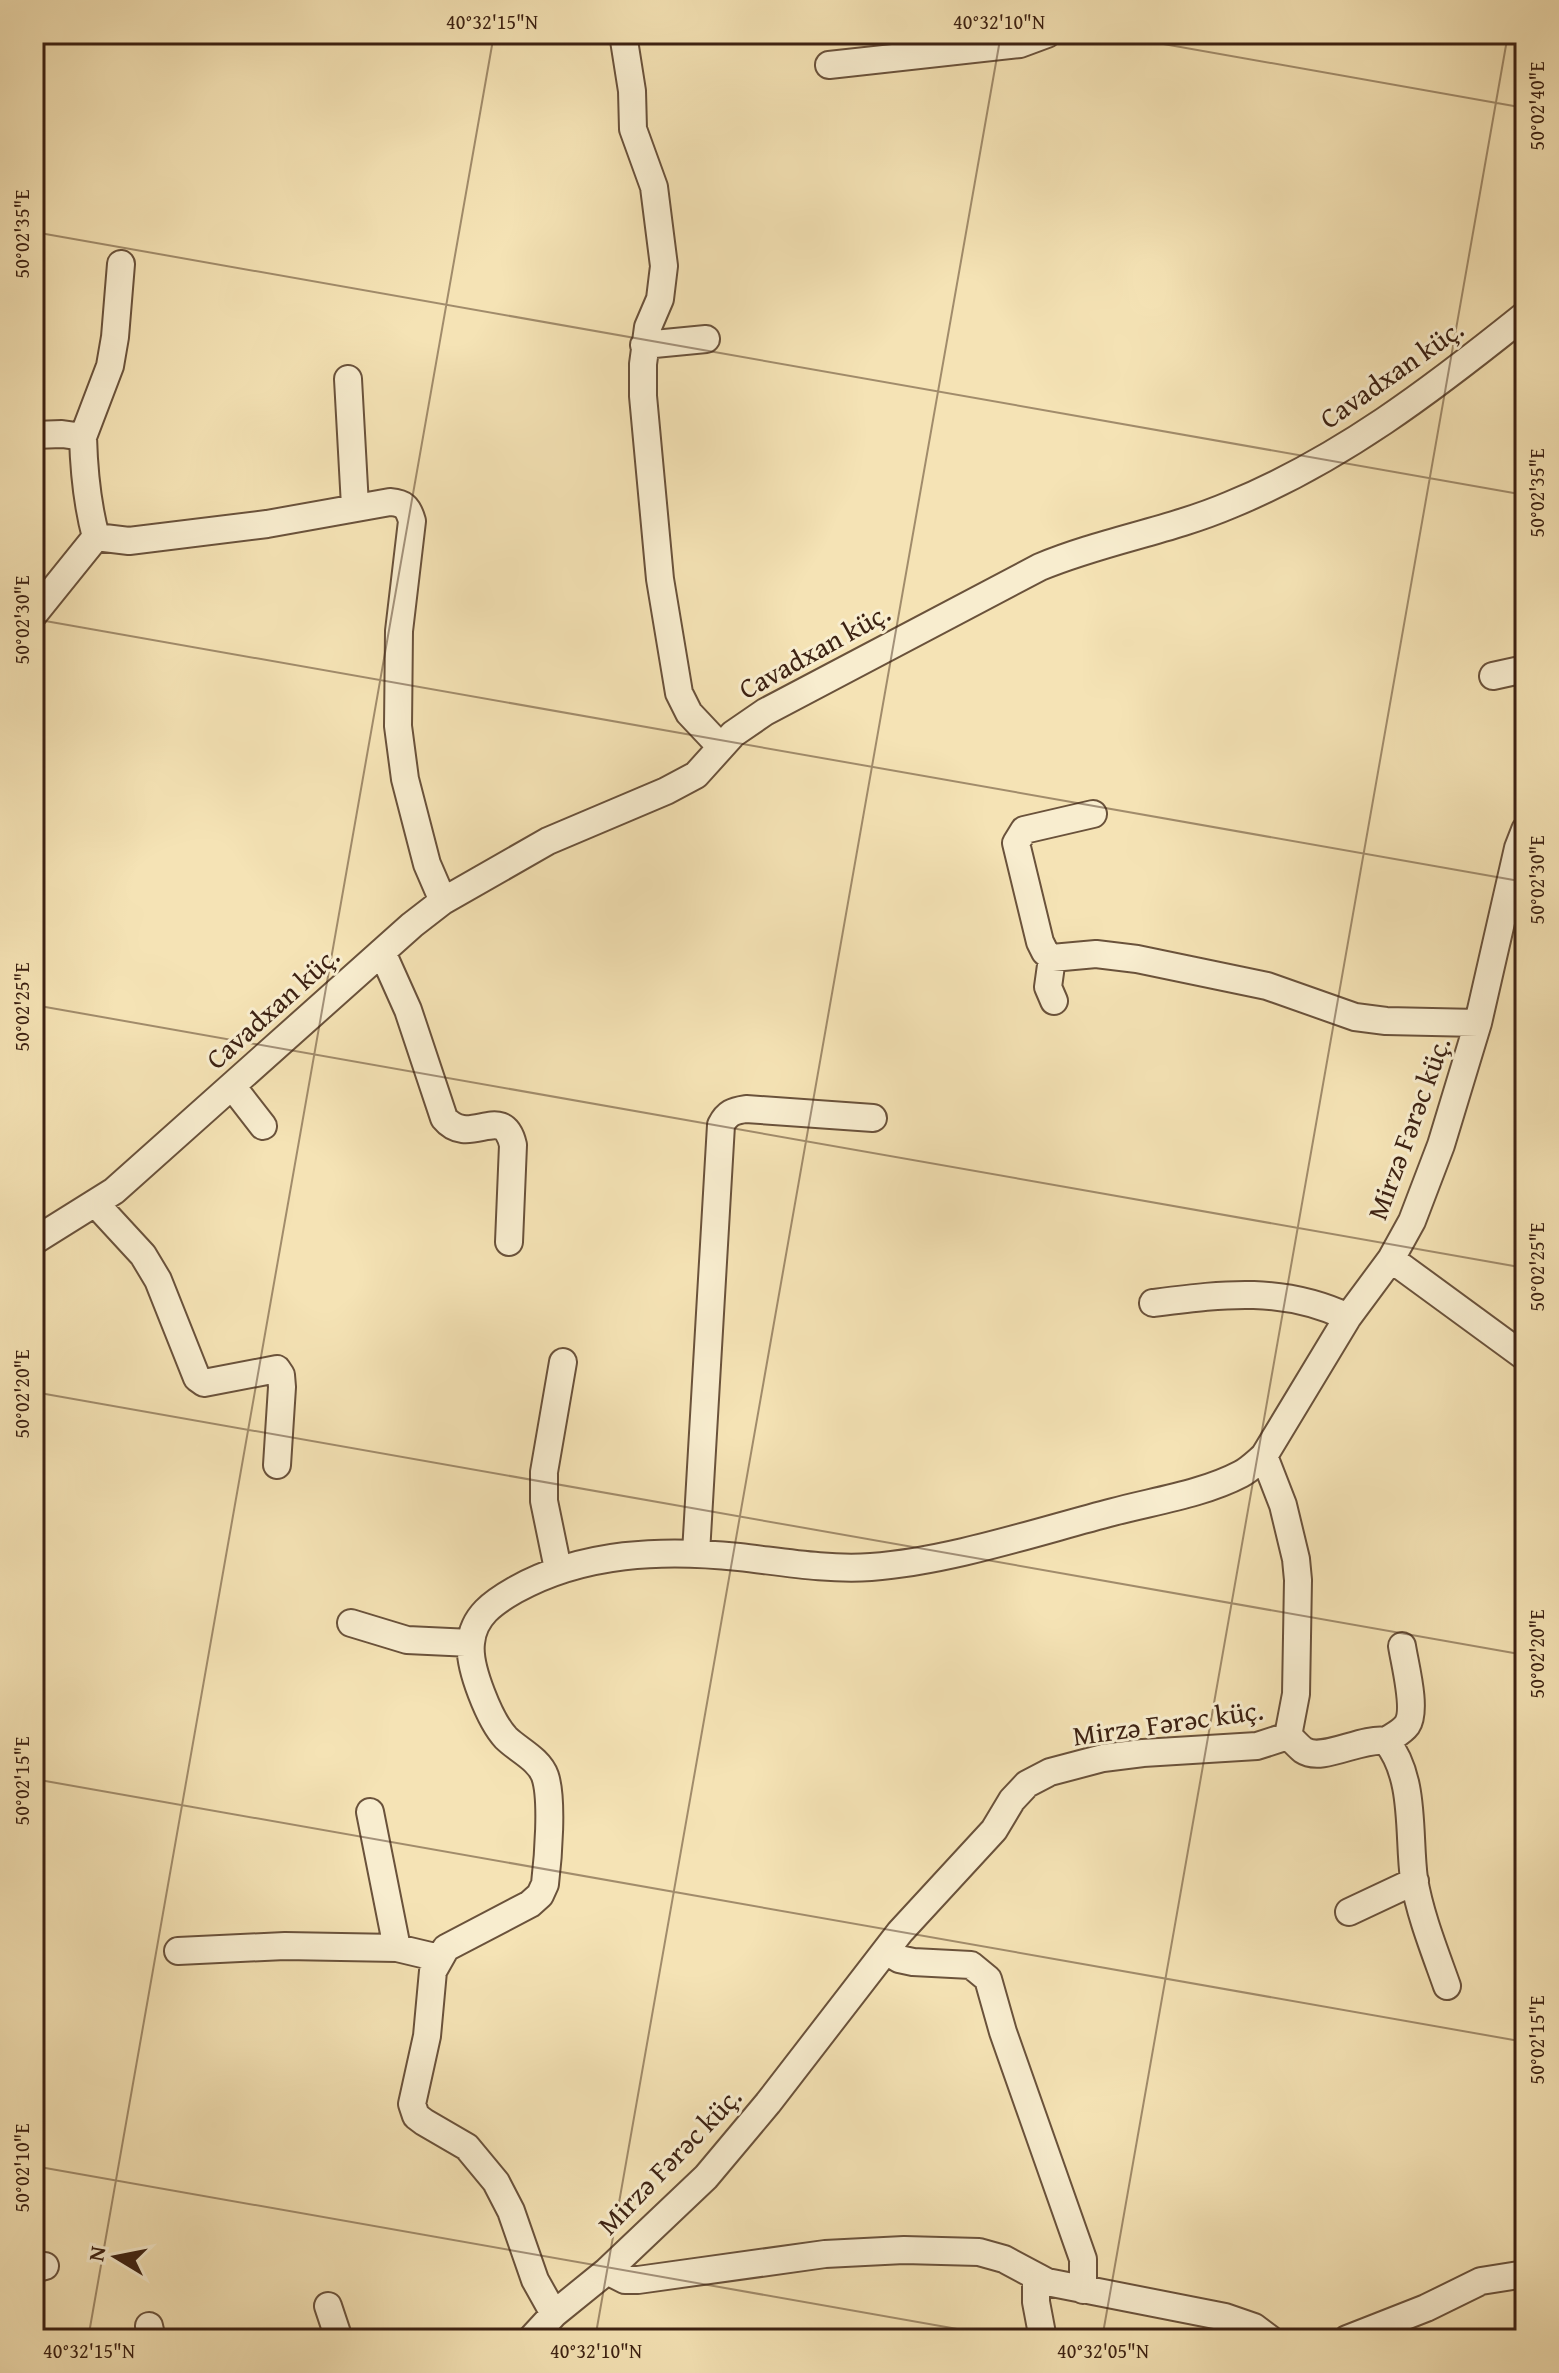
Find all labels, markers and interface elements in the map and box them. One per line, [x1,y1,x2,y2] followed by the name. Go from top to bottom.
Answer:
[446,7,538,36] text: 40°32'15"N
[953,7,1045,36] text: 40°32'10"N
[1522,62,1551,150] text: 50°02'40"E
[7,190,36,278] text: 50°02'35"E
[1311,308,1471,438] street label: Cavadxan küç.
[1522,449,1551,537] text: 50°02'35"E
[7,576,36,664] text: 50°02'30"E
[731,591,897,709] street label: Cavadxan küç.
[1522,836,1551,924] text: 50°02'30"E
[196,936,348,1078] street label: Cavadxan küç.
[7,963,36,1051] text: 50°02'25"E
[1356,1031,1460,1225] street label: Mirzə Fərəc küç.
[1522,1223,1551,1311] text: 50°02'25"E
[7,1350,36,1438] text: 50°02'20"E
[1522,1610,1551,1698] text: 50°02'20"E
[1070,1688,1266,1756] street label: Mirzə Fərəc küç.
[7,1737,36,1825] text: 50°02'15"E
[1522,1996,1551,2084] text: 50°02'15"E
[588,2077,750,2243] street label: Mirzə Fərəc küç.
[7,2124,36,2212] text: 50°02'10"E
[76,2217,156,2297] north arrow
[79,2243,113,2264] text: N
[43,2336,135,2365] text: 40°32'15"N
[550,2336,642,2365] text: 40°32'10"N
[1057,2336,1149,2365] text: 40°32'05"N

